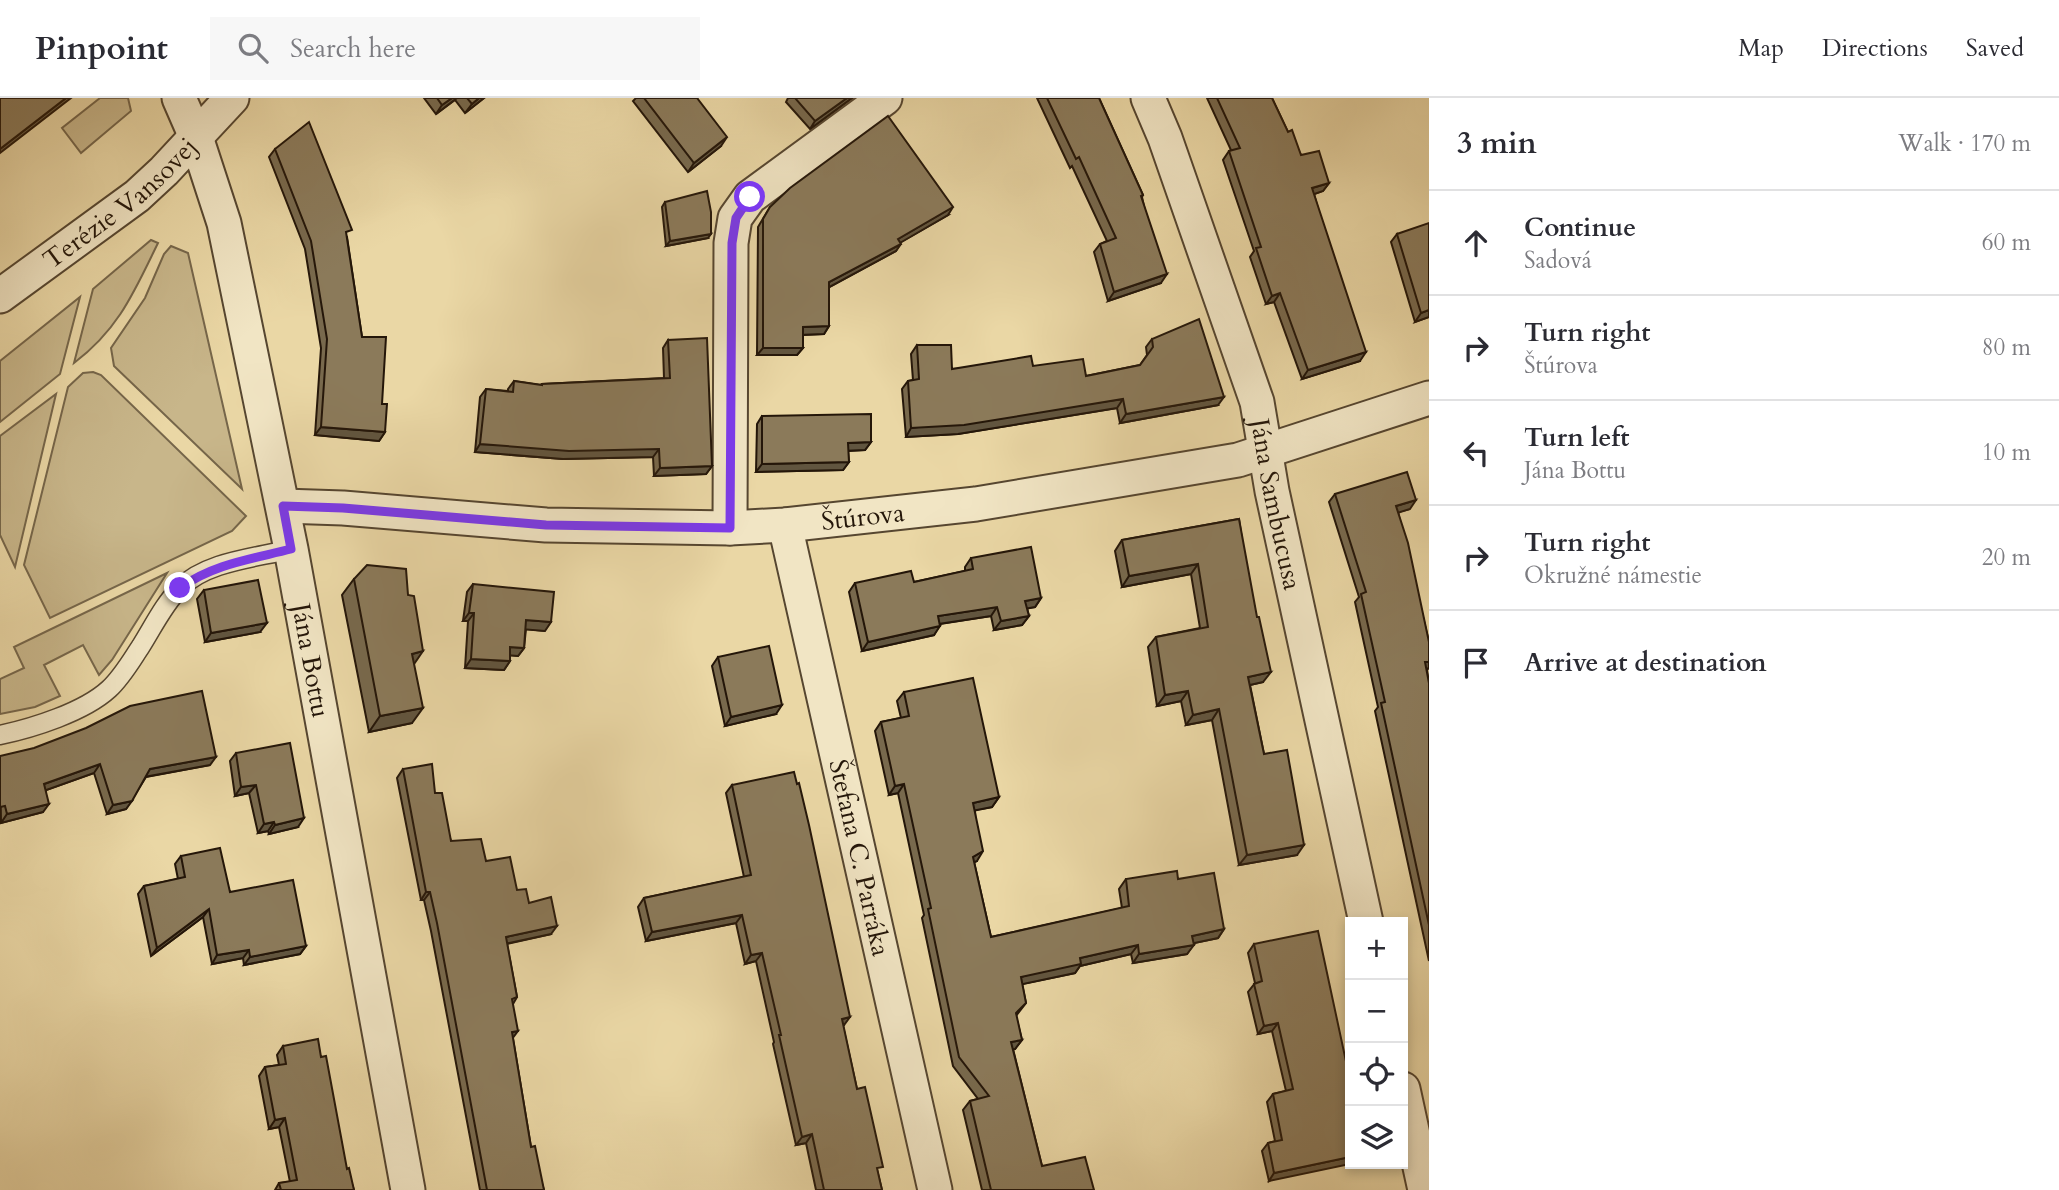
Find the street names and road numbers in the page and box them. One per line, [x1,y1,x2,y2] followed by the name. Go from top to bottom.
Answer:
[36,129,205,277] street label: Terézie Vansovej
[1242,412,1311,593] street label: Jána Sambucusa
[819,495,906,538] street label: Štúrova
[283,596,339,720] street label: Jána Bottu
[821,756,899,959] street label: Štefana C. Parráka

